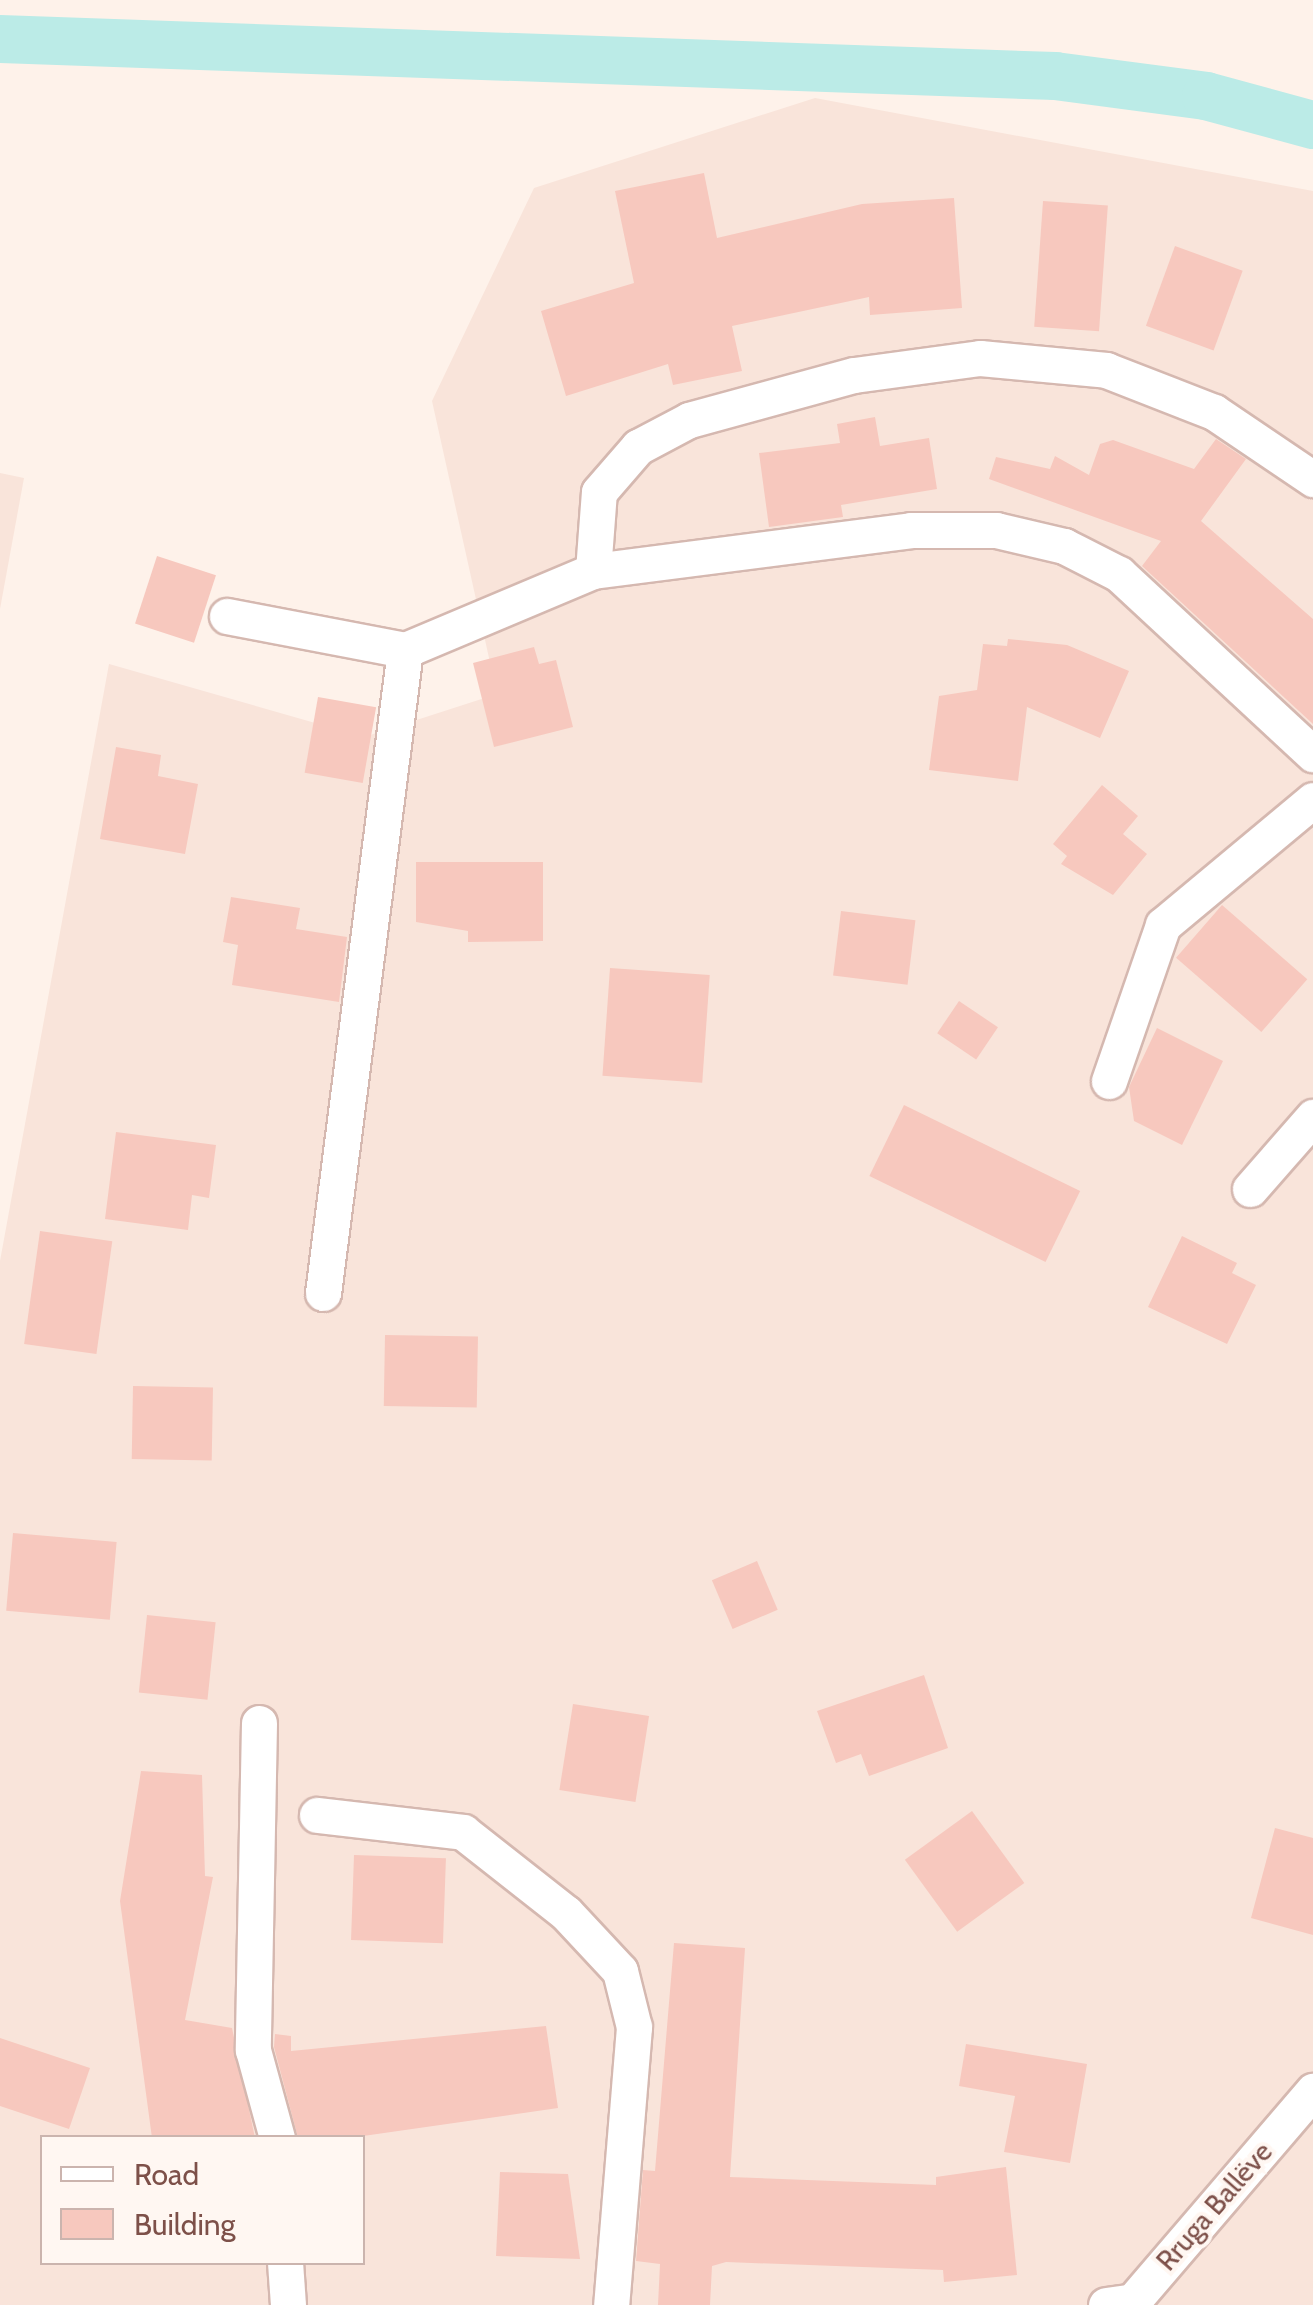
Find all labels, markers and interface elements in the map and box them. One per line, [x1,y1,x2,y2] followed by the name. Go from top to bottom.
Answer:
[40,2135,365,2265] legend
[1149,2135,1279,2277] street label: Rruga Ballëve
[134,2156,199,2193] text: Road
[134,2206,236,2243] text: Building

